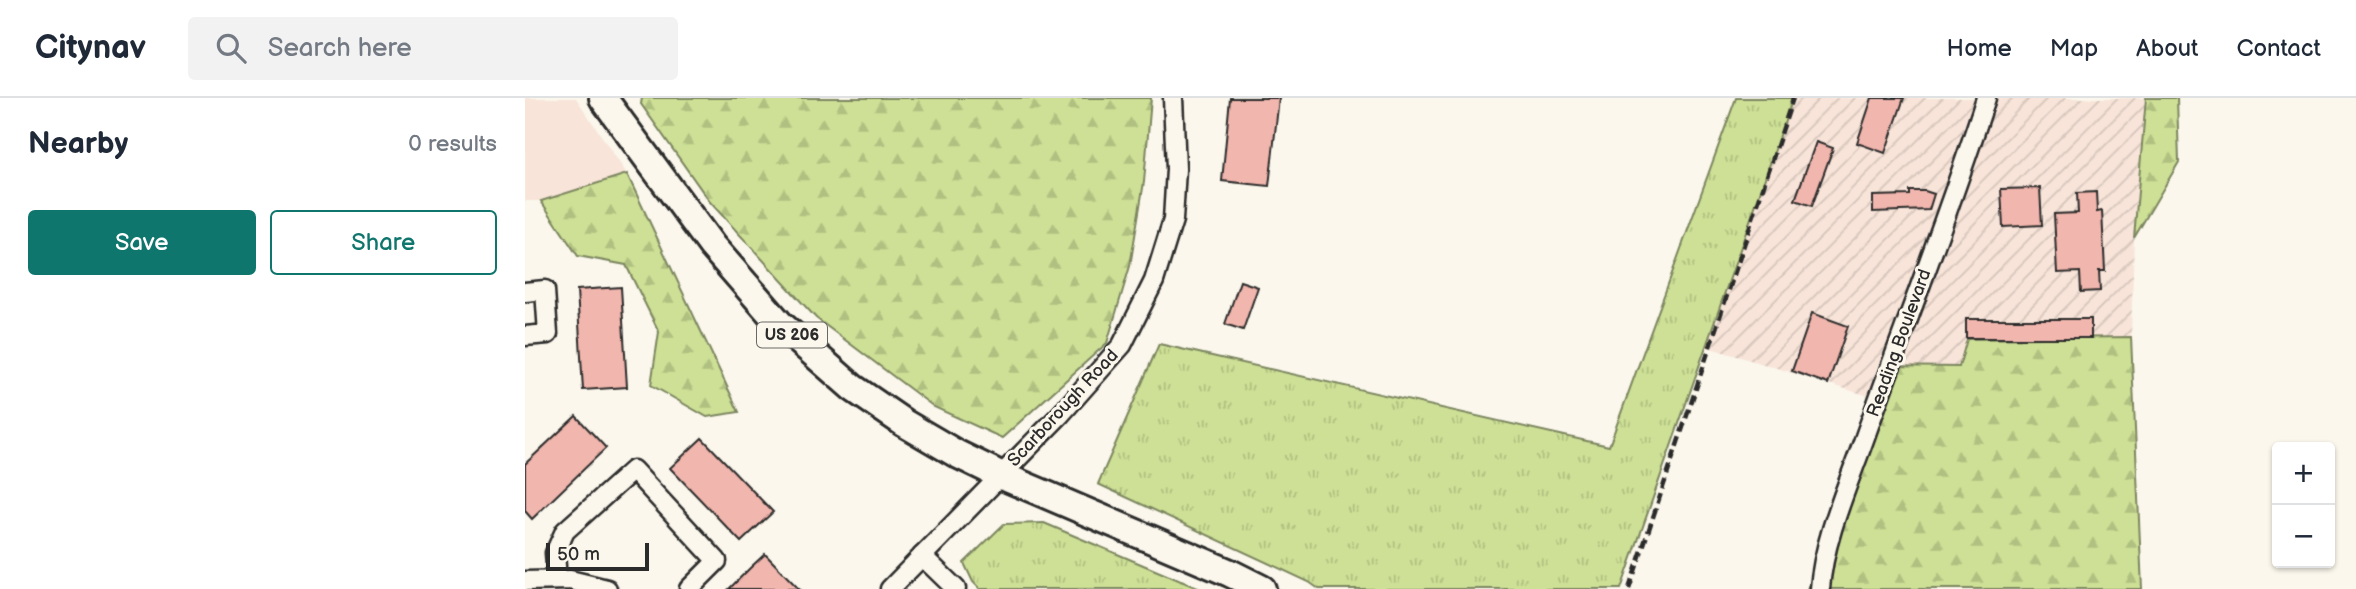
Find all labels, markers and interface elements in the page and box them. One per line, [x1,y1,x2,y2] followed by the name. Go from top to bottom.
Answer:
[188,17,678,80] search box
[35,28,146,68] text: Citynav
[212,29,250,67] icon: search
[268,33,412,64] text: Search here
[1947,34,2012,63] text: Home
[2050,34,2098,63] text: Map
[2136,34,2198,63] text: About
[2236,34,2321,63] text: Contact
[28,126,128,162] text: Nearby
[408,130,497,158] text: 0 results
[28,210,256,275] button: Save
[270,210,497,275] button: Share
[1863,266,1935,420] street label: Reading Boulevard
[757,322,827,347] road number: US 206
[1003,345,1123,471] street label: Scarborough Road
[2272,442,2335,568] map controls
[2272,442,2335,505] button: +
[2272,505,2335,568] button: −
[546,540,649,572] scale bar
[557,543,600,566] text: 50 m

